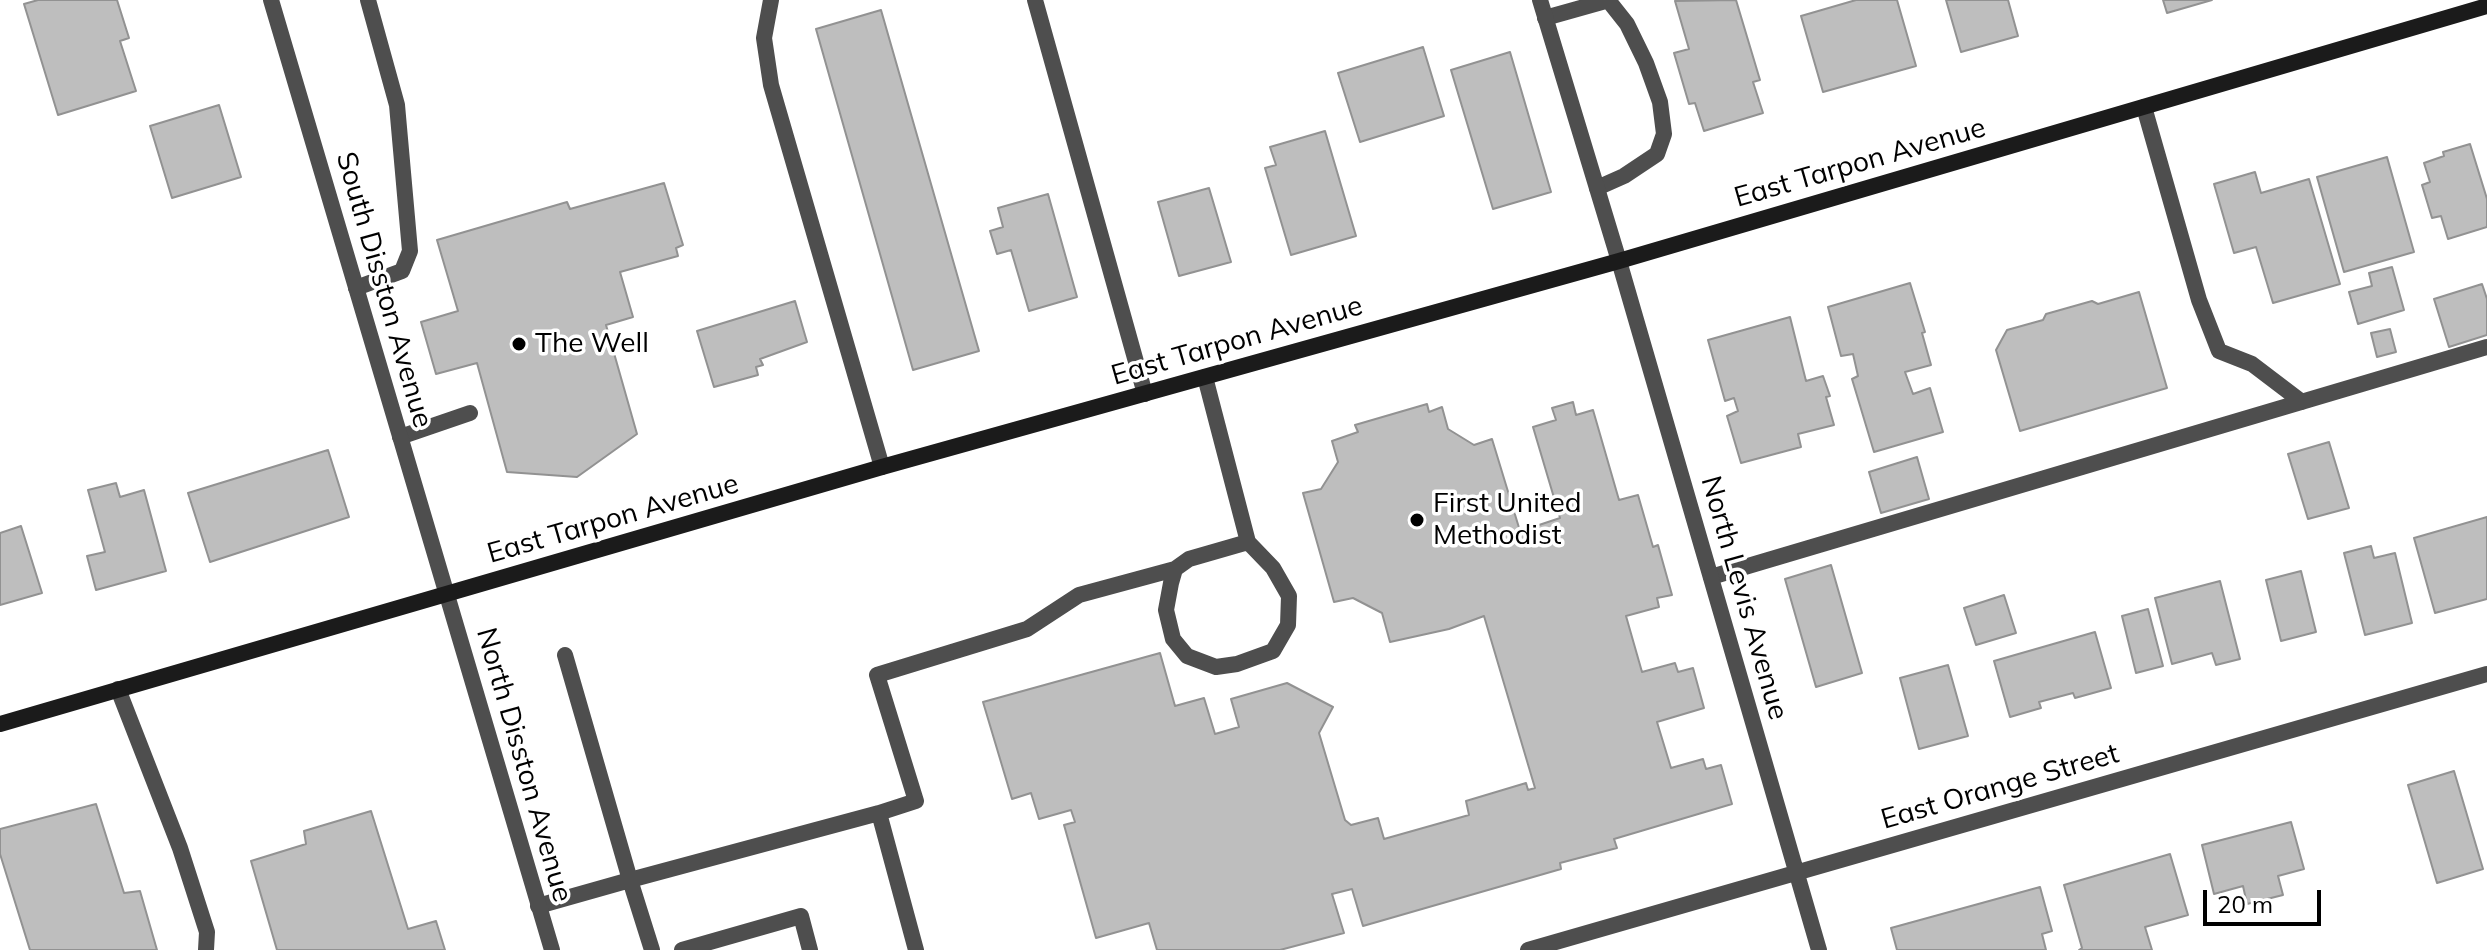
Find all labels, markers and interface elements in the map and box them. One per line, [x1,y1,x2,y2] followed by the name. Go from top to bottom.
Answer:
[1731,111,1989,215] street label: East Tarpon Avenue
[329,148,439,432] street label: South Disston Avenue
[1108,289,1366,393] street label: East Tarpon Avenue
[535,327,649,361] place label: The Well
[510,335,528,353] marker: The Well
[484,467,742,571] street label: East Tarpon Avenue
[1693,472,1795,724] street label: North Levis Avenue
[1433,487,1581,553] place label: First United Methodist
[1408,511,1426,529] marker: First United Methodist
[469,624,579,906] street label: North Disston Avenue
[1877,737,2123,837] street label: East Orange Street
[2207,874,2325,924] scale bar
[2217,889,2273,919] text: 20 m

